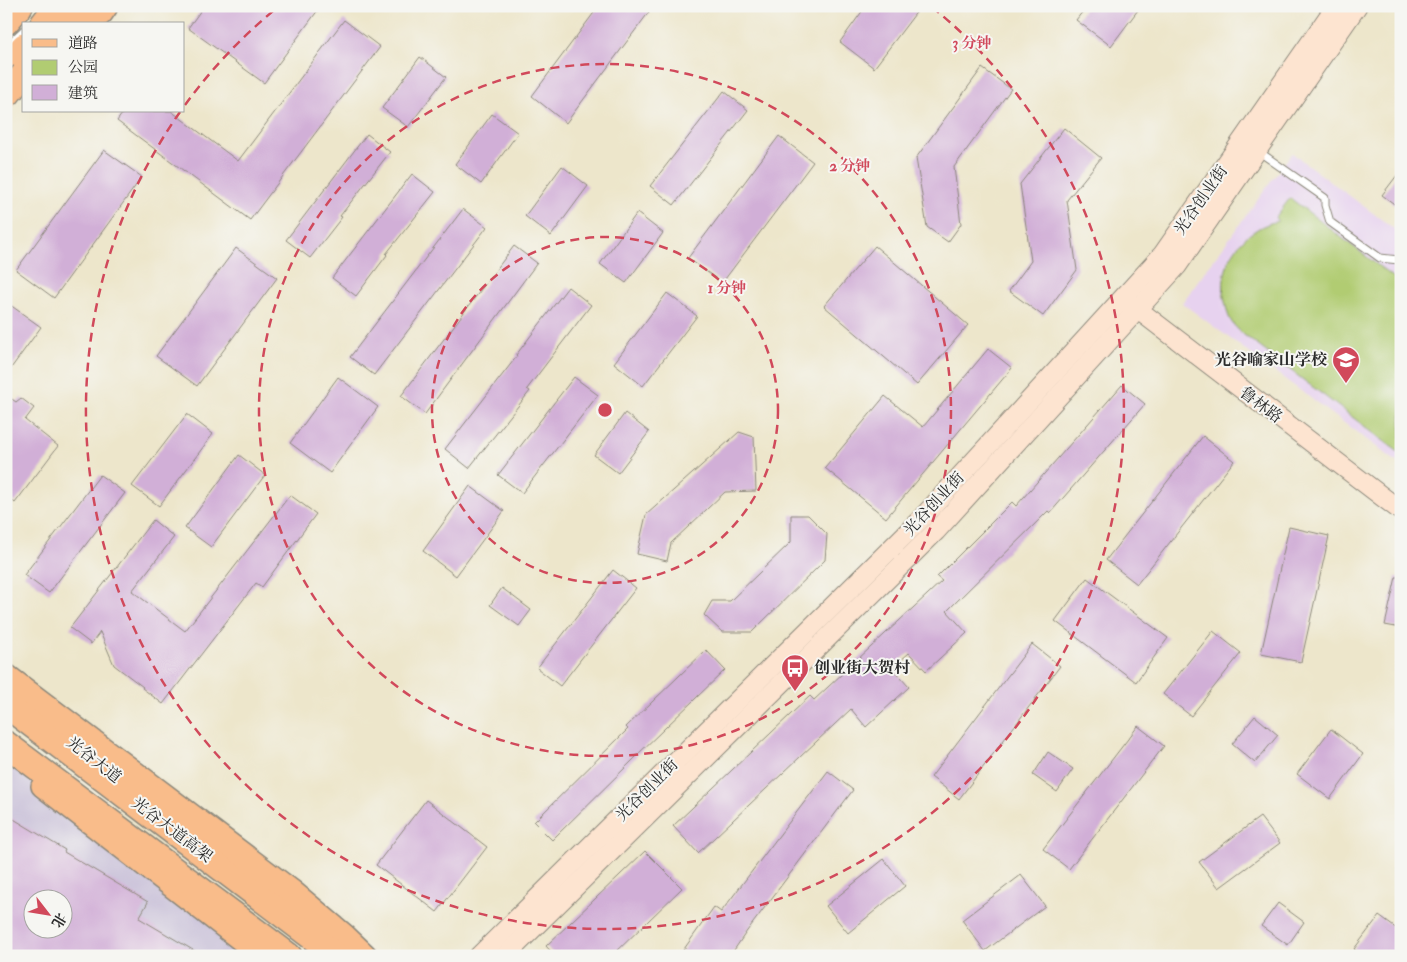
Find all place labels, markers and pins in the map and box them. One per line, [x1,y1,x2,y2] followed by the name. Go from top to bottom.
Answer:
[1331,345,1361,384] school or university icon: 光谷喻家山学校
[1215,350,1327,370] place label: 光谷喻家山学校
[596,401,614,419] centre of rings
[780,653,810,692] bus stop icon: 创业街大贺村
[814,658,910,678] place label: 创业街大贺村

